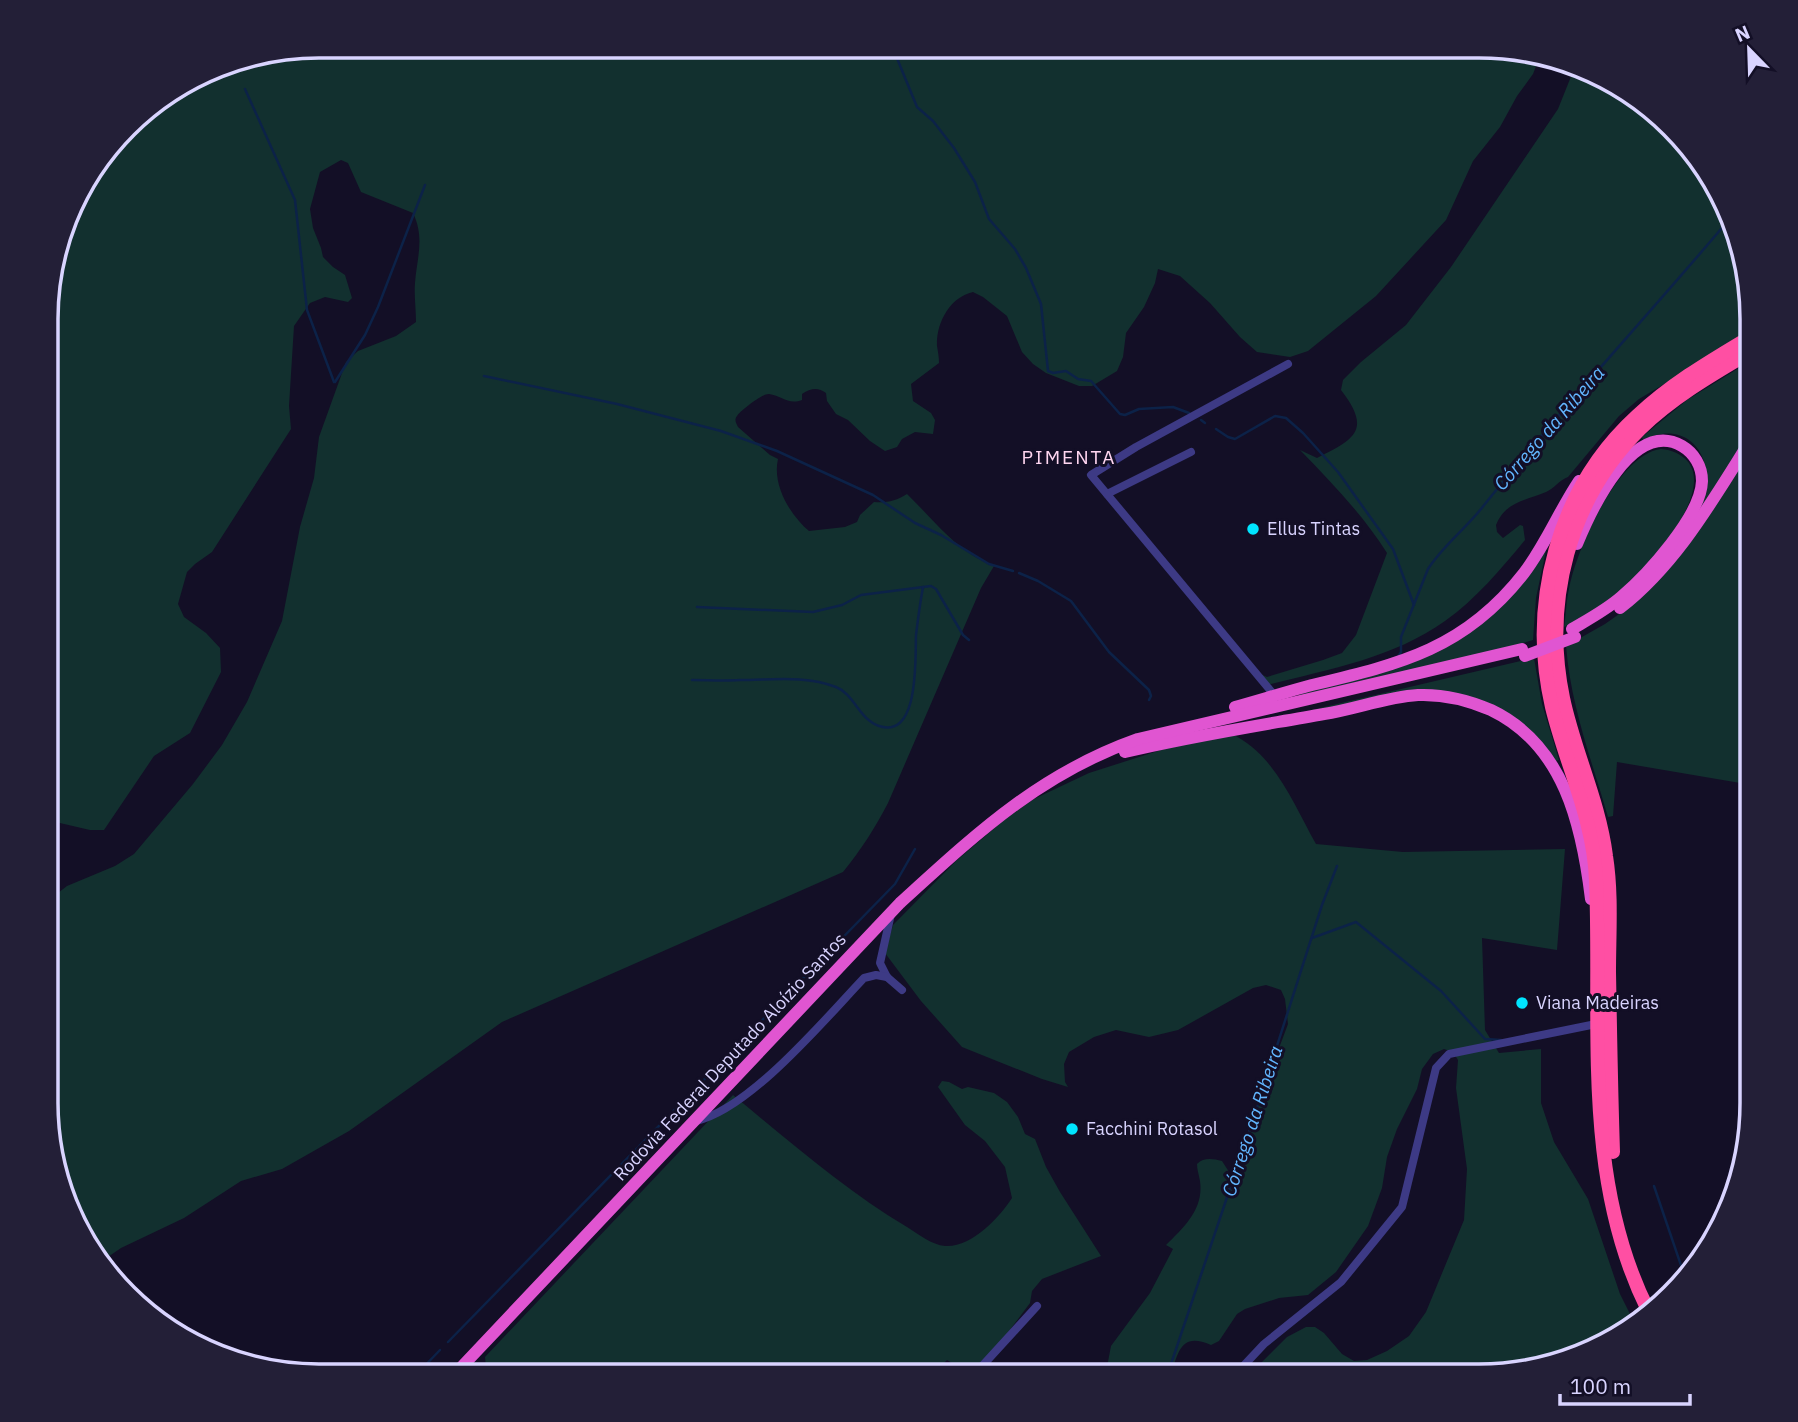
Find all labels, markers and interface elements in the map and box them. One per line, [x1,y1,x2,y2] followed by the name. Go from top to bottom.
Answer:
[1714,14,1784,84] north arrow
[1731,20,1753,47] text: N
[1488,361,1610,495] water label: Córrego da Ribeira
[1022,445,1116,469] district label: PIMENTA
[1267,517,1360,540] place label: Ellus Tintas
[1245,521,1261,537] marker: Ellus Tintas
[608,928,851,1186] street label: Rodovia Federal Deputado Aloízio Santos
[1536,991,1659,1014] place label: Viana Madeiras
[1514,995,1530,1011] marker: Viana Madeiras
[1216,1043,1288,1199] water label: Córrego da Ribeira
[1086,1117,1218,1140] place label: Facchini Rotasol
[1064,1121,1080,1137] marker: Facchini Rotasol
[1560,1362,1689,1406] scale bar
[1570,1372,1631,1400] text: 100 m

